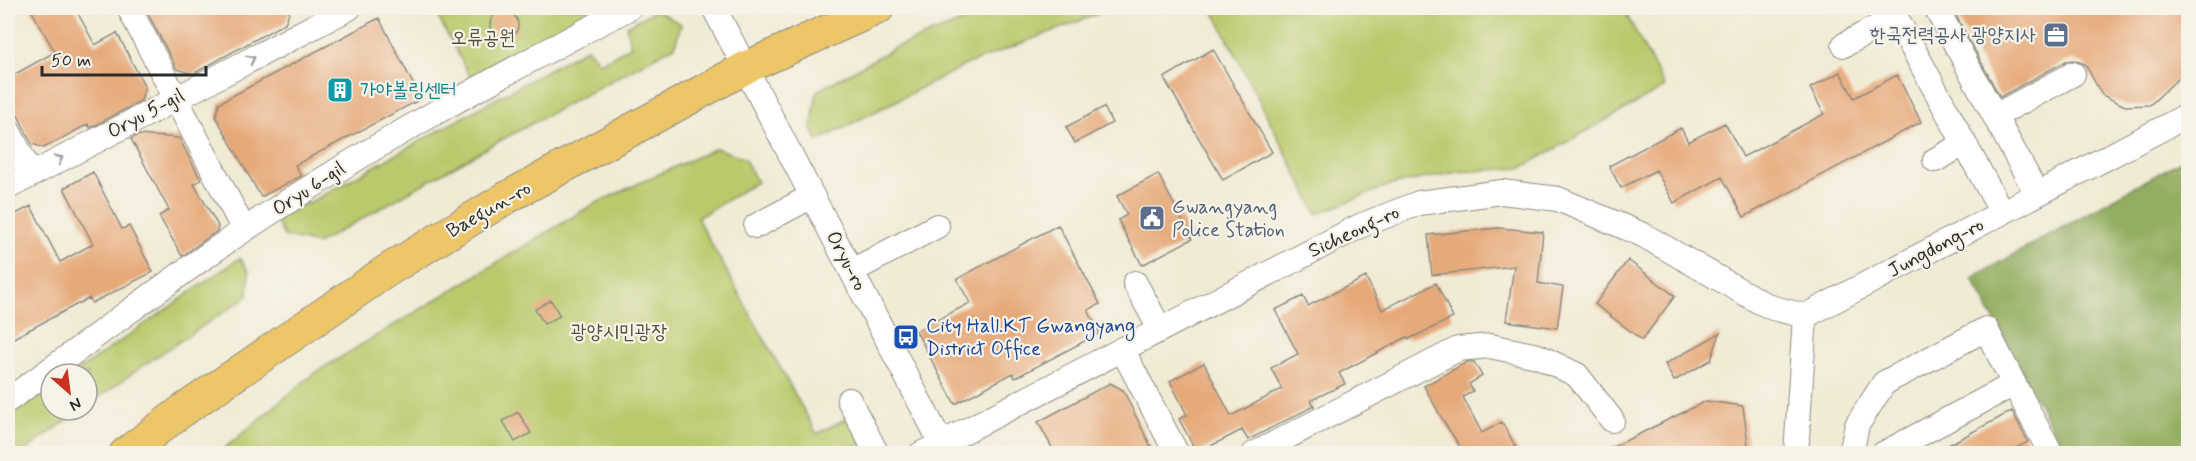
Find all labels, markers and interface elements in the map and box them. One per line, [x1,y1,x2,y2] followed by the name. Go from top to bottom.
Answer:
[2041,20,2071,50] office icon: 한국전력공사 광양지사
[1870,22,2036,49] place label: 한국전력공사 광양지사
[451,25,515,52] park label: 오류공원
[42,39,206,77] scale bar
[51,49,91,73] text: 50 m
[244,55,255,66] one-way arrow
[325,75,355,105] building icon: 가야볼링센터
[360,77,457,104] place label: 가야볼링센터
[103,82,189,146] street label: Oryu 5-gil
[53,155,64,167] one-way arrow
[267,155,351,223] street label: Oryu 6-gil
[442,175,537,247] street label: Baegun-ro
[1172,194,1285,244] place label: Gwangyang Police Station
[1304,199,1405,267] street label: Sicheong-ro
[1137,203,1167,233] public building icon: Gwangyang Police Station
[1883,211,1989,286] street label: Jungdong-ro
[819,226,873,296] street label: Oryu-ro
[926,313,1135,363] place label: City Hall.KT Gwangyang District Office
[571,319,667,346] park label: 광양시민광장
[891,322,921,352] bus stop icon: City Hall.KT Gwangyang District Office
[39,362,99,422] north arrow
[66,392,85,416] text: N

